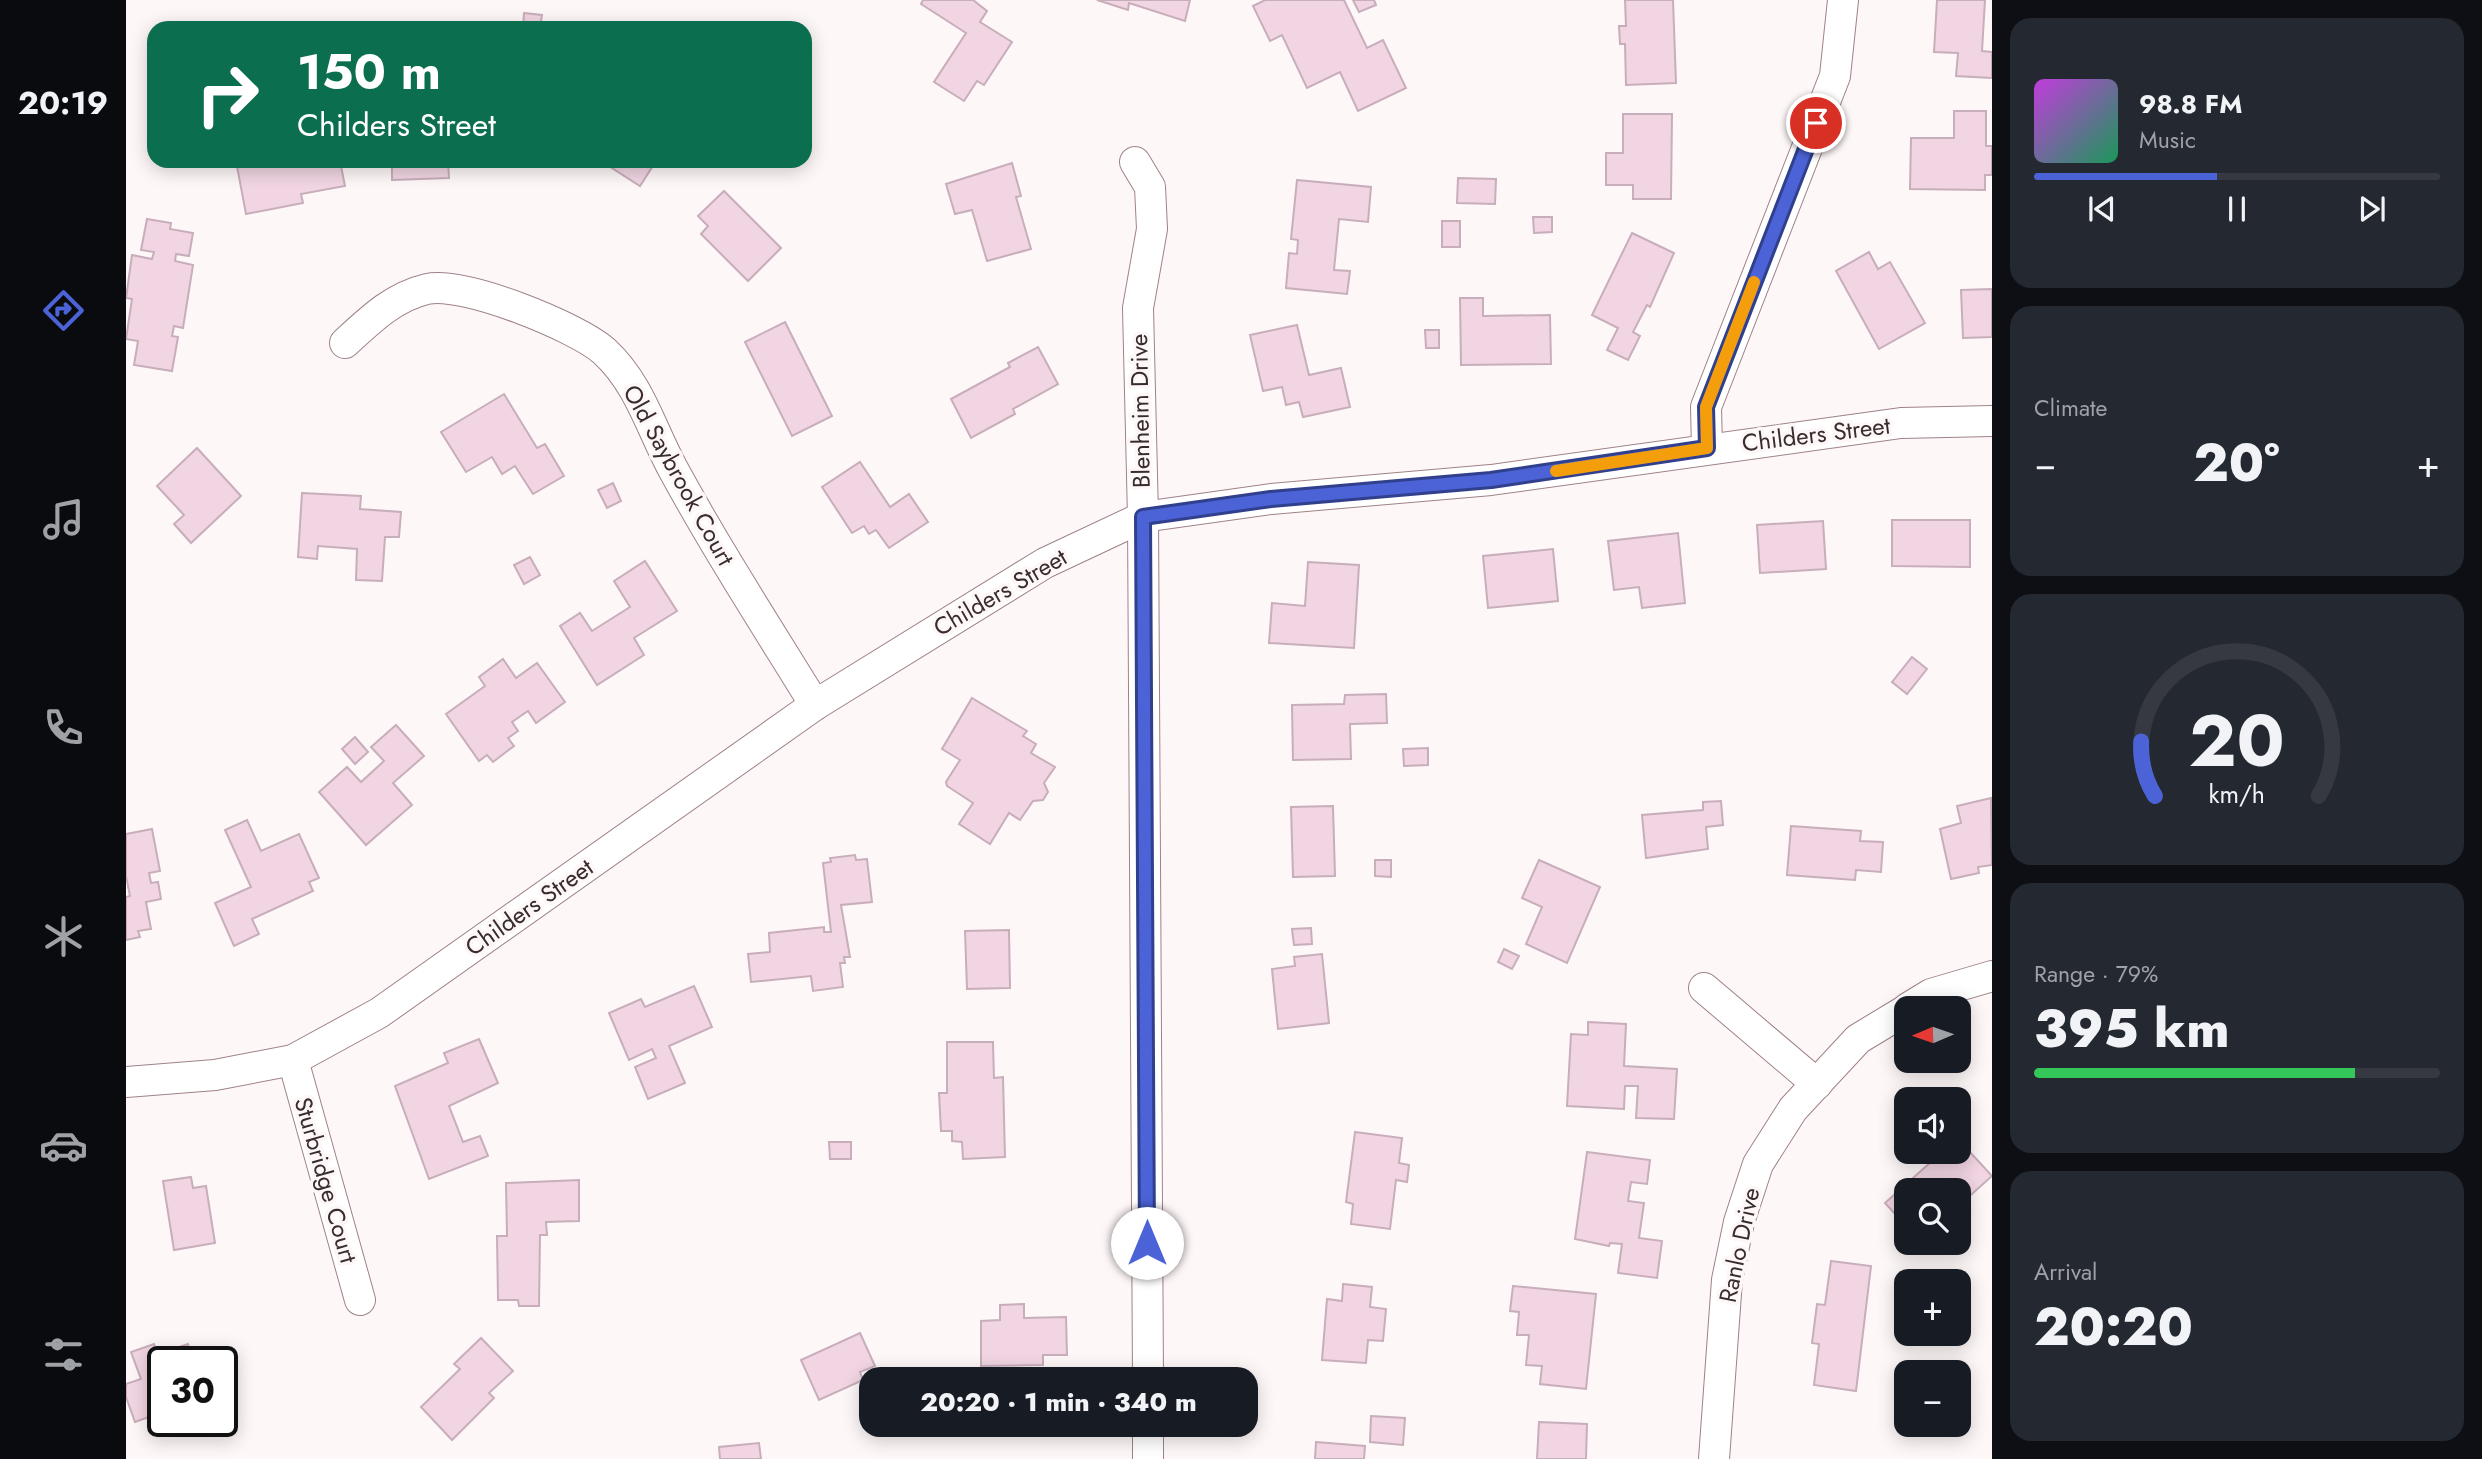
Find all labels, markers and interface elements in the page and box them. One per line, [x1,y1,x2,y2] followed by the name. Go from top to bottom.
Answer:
[297,37,441,107] text: 150 m
[182,49,273,140] icon: right
[18,80,108,126] text: 20:19
[2139,85,2242,123] text: 98.8 FM
[1786,93,1846,153] pin
[297,102,496,148] text: Childers Street
[1797,104,1835,142] icon: arrive
[2139,123,2196,157] text: Music
[2083,190,2121,228] icon: previous
[2218,190,2256,228] icon: pause
[2353,190,2391,228] icon: next
[39,286,88,335] icon: directions
[1121,334,1159,488] street label: Blenheim Drive
[615,378,743,572] street label: Old Saybrook Court
[2034,391,2107,425] text: Climate
[1740,408,1892,460] street label: Childers Street
[2193,425,2280,501] text: 20°
[2034,436,2056,491] text: −
[2417,436,2440,491] text: +
[39,495,88,544] icon: music
[927,539,1074,644] street label: Childers Street
[2189,688,2285,793] text: 20
[39,703,88,752] icon: phone
[2209,775,2265,811] text: km/h
[458,850,600,964] street label: Childers Street
[39,912,88,961] icon: climate
[2034,957,2158,991] text: Range · 79%
[2034,991,2229,1067] text: 395 km
[1894,996,1970,1073] north arrow
[1894,996,1971,1437] map controls
[1894,1087,1971,1164] button: sound
[286,1093,366,1267] street label: Sturbridge Court
[39,1121,88,1170] icon: car
[1894,1178,1971,1255] button: search
[1710,1184,1768,1306] street label: Ranlo Drive
[1110,1206,1184,1280] position arrow
[2034,1255,2097,1289] text: Arrival
[1894,1269,1971,1346] button: +
[2034,1289,2193,1365] text: 20:20
[39,1330,88,1379] icon: filters
[147,1346,238,1437] speed limit sign: 30
[1894,1360,1971,1437] button: −
[920,1383,1197,1421] text: 20:20 · 1 min · 340 m

